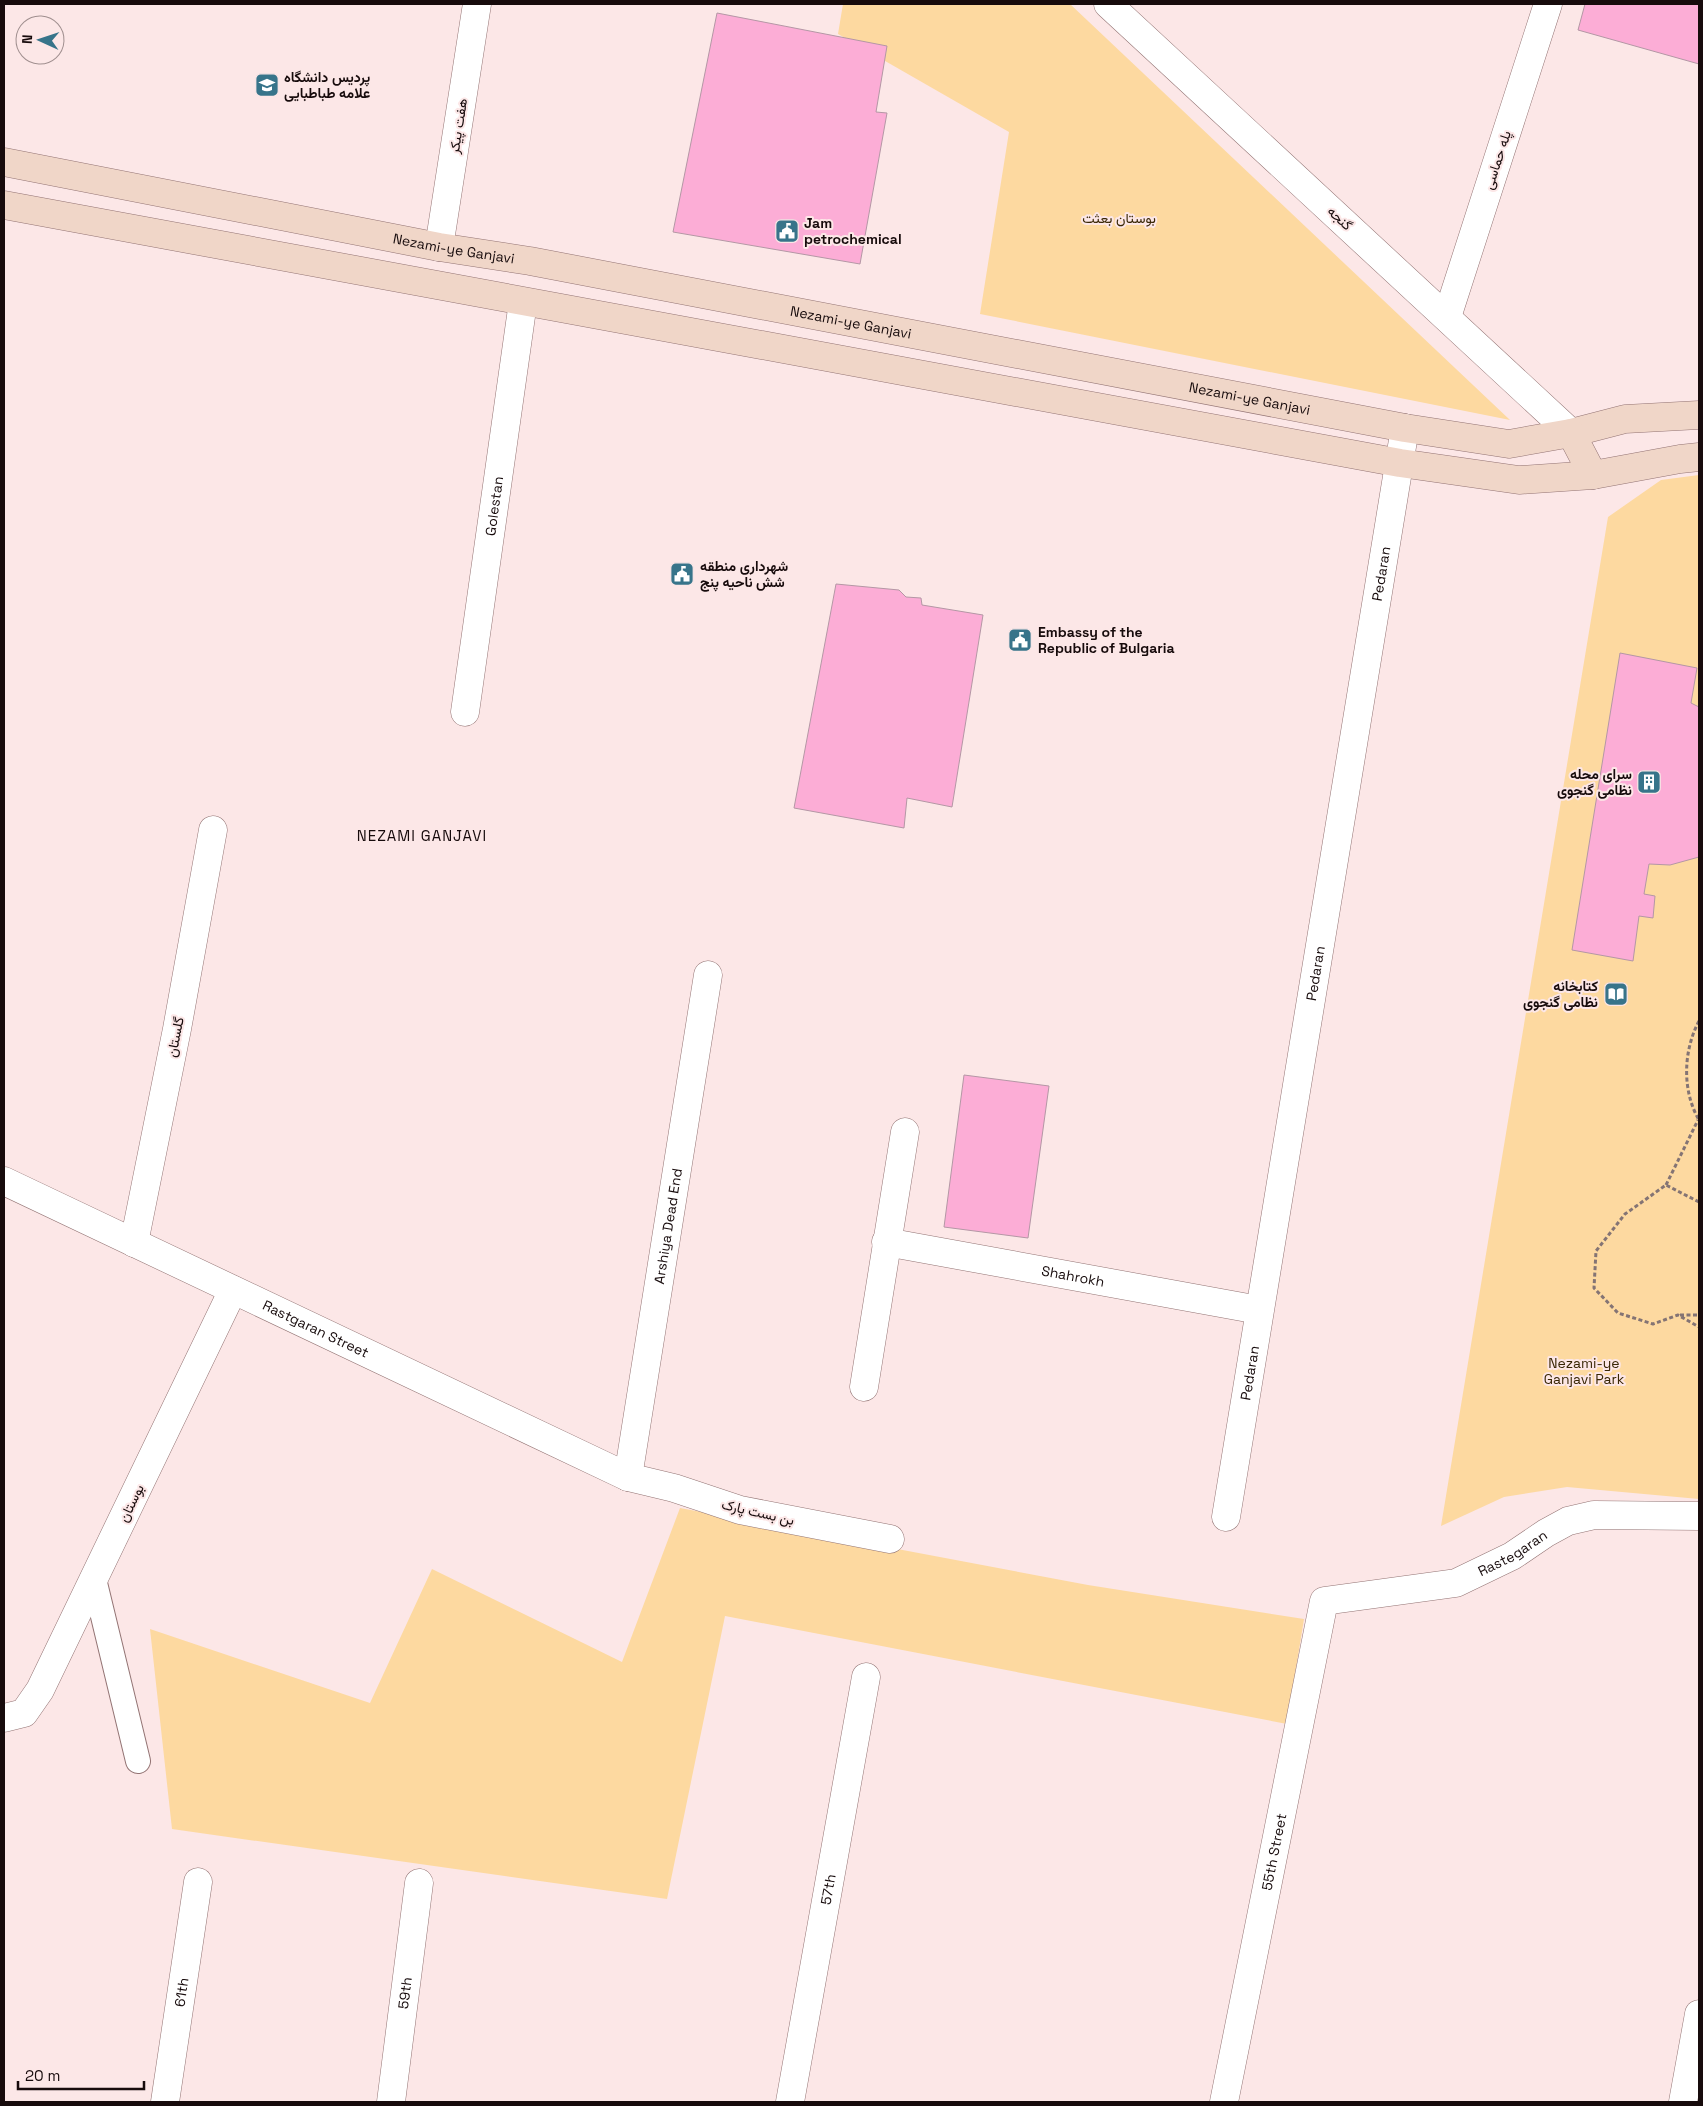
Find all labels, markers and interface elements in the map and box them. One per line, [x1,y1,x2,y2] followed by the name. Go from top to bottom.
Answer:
[15,15,65,65] north arrow
[18,34,36,44] text: N
[284,68,370,102] place label: پردیس دانشگاه علامه طباطبایی
[254,72,280,98] school or university icon: پردیس دانشگاه علامه طباطبایی
[445,97,472,156] street label: هفت پیکر
[1479,128,1516,192] street label: پله حماسی
[1324,202,1356,234] street label: گنجه
[1082,209,1156,227] park label: بوستان بعثت
[804,214,902,248] place label: Jam petrochemical
[774,218,800,244] public building icon: Jam petrochemical
[391,229,516,267] street label: Nezami-ye Ganjavi
[789,302,913,343] street label: Nezami-ye Ganjavi
[1188,378,1312,419] street label: Nezami-ye Ganjavi
[481,475,507,537] street label: Golestan
[1368,545,1394,602] street label: Pedaran
[700,557,788,592] place label: شهرداری منطقه شش ناحیه پنج
[669,561,695,587] public building icon: شهرداری منطقه شش ناحیه پنج
[1038,623,1175,657] place label: Embassy of the Republic of Bulgaria
[1007,627,1033,653] public building icon: Embassy of the Republic of Bulgaria
[1557,765,1632,799] place label: سرای محله نظامی گنجوی
[1636,769,1662,795] building icon: سرای محله نظامی گنجوی
[357,826,487,845] district label: NEZAMI GANJAVI
[1302,945,1329,1002] street label: Pedaran
[1523,977,1598,1011] place label: كتابخانه نظامی گنجوی
[1603,981,1629,1007] library icon: كتابخانه نظامی گنجوی
[162,1015,188,1059] street label: گلستان
[650,1167,686,1285] street label: Arshiya Dead End
[1040,1262,1106,1291] street label: Shahrokh
[260,1296,372,1362] street label: Rastgaran Street
[1236,1344,1263,1402] street label: Pedaran
[1544,1354,1625,1388] park label: Nezami-ye Ganjavi Park
[114,1481,148,1525] street label: بوستان
[720,1495,796,1530] street label: بن بست پارک
[1475,1526,1550,1580] street label: Rastegaran
[1257,1812,1290,1892] street label: 55th Street
[816,1872,840,1906] street label: 57th
[170,1976,193,2008] street label: 61th
[394,1976,416,2010] street label: 59th
[18,2058,144,2090] scale bar
[25,2066,60,2085] text: 20 m

